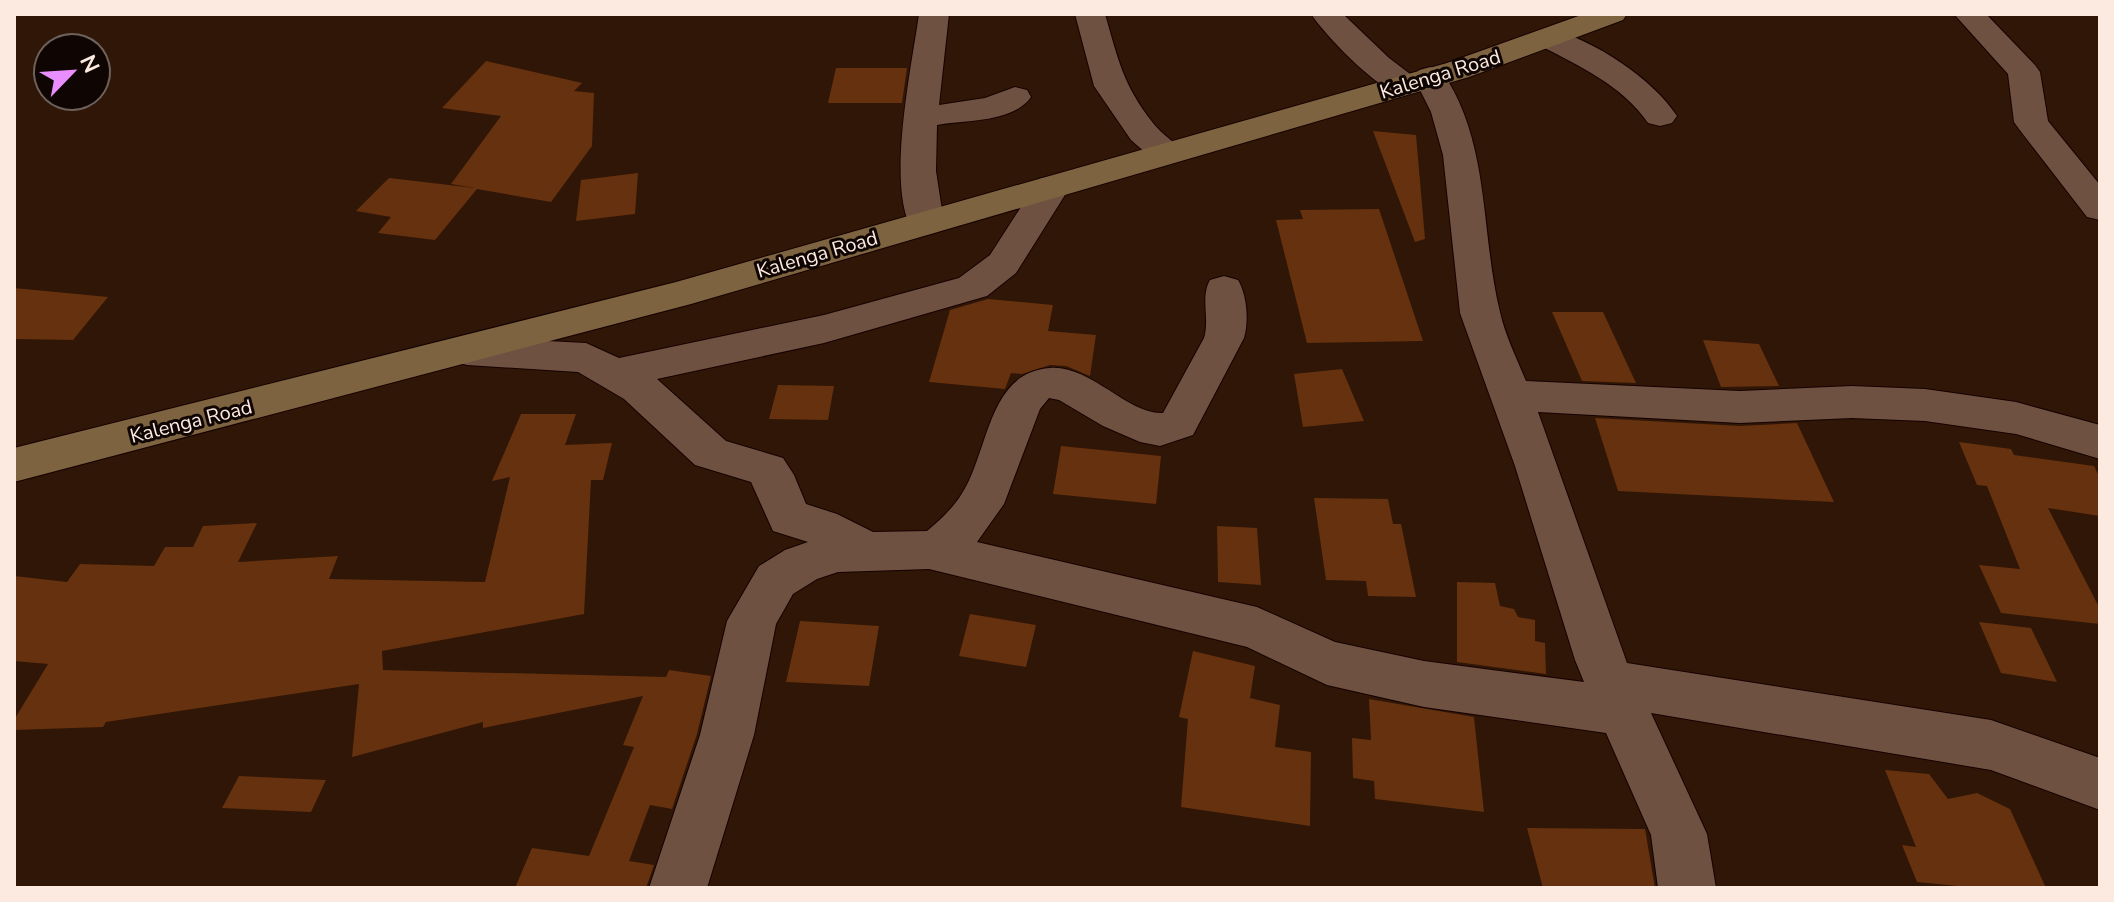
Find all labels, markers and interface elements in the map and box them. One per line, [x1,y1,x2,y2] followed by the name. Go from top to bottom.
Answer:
[32,32,112,112] north arrow
[1376,43,1504,106] street label: Kalenga Road
[72,50,106,78] text: N
[753,224,881,285] street label: Kalenga Road
[127,393,255,450] street label: Kalenga Road

